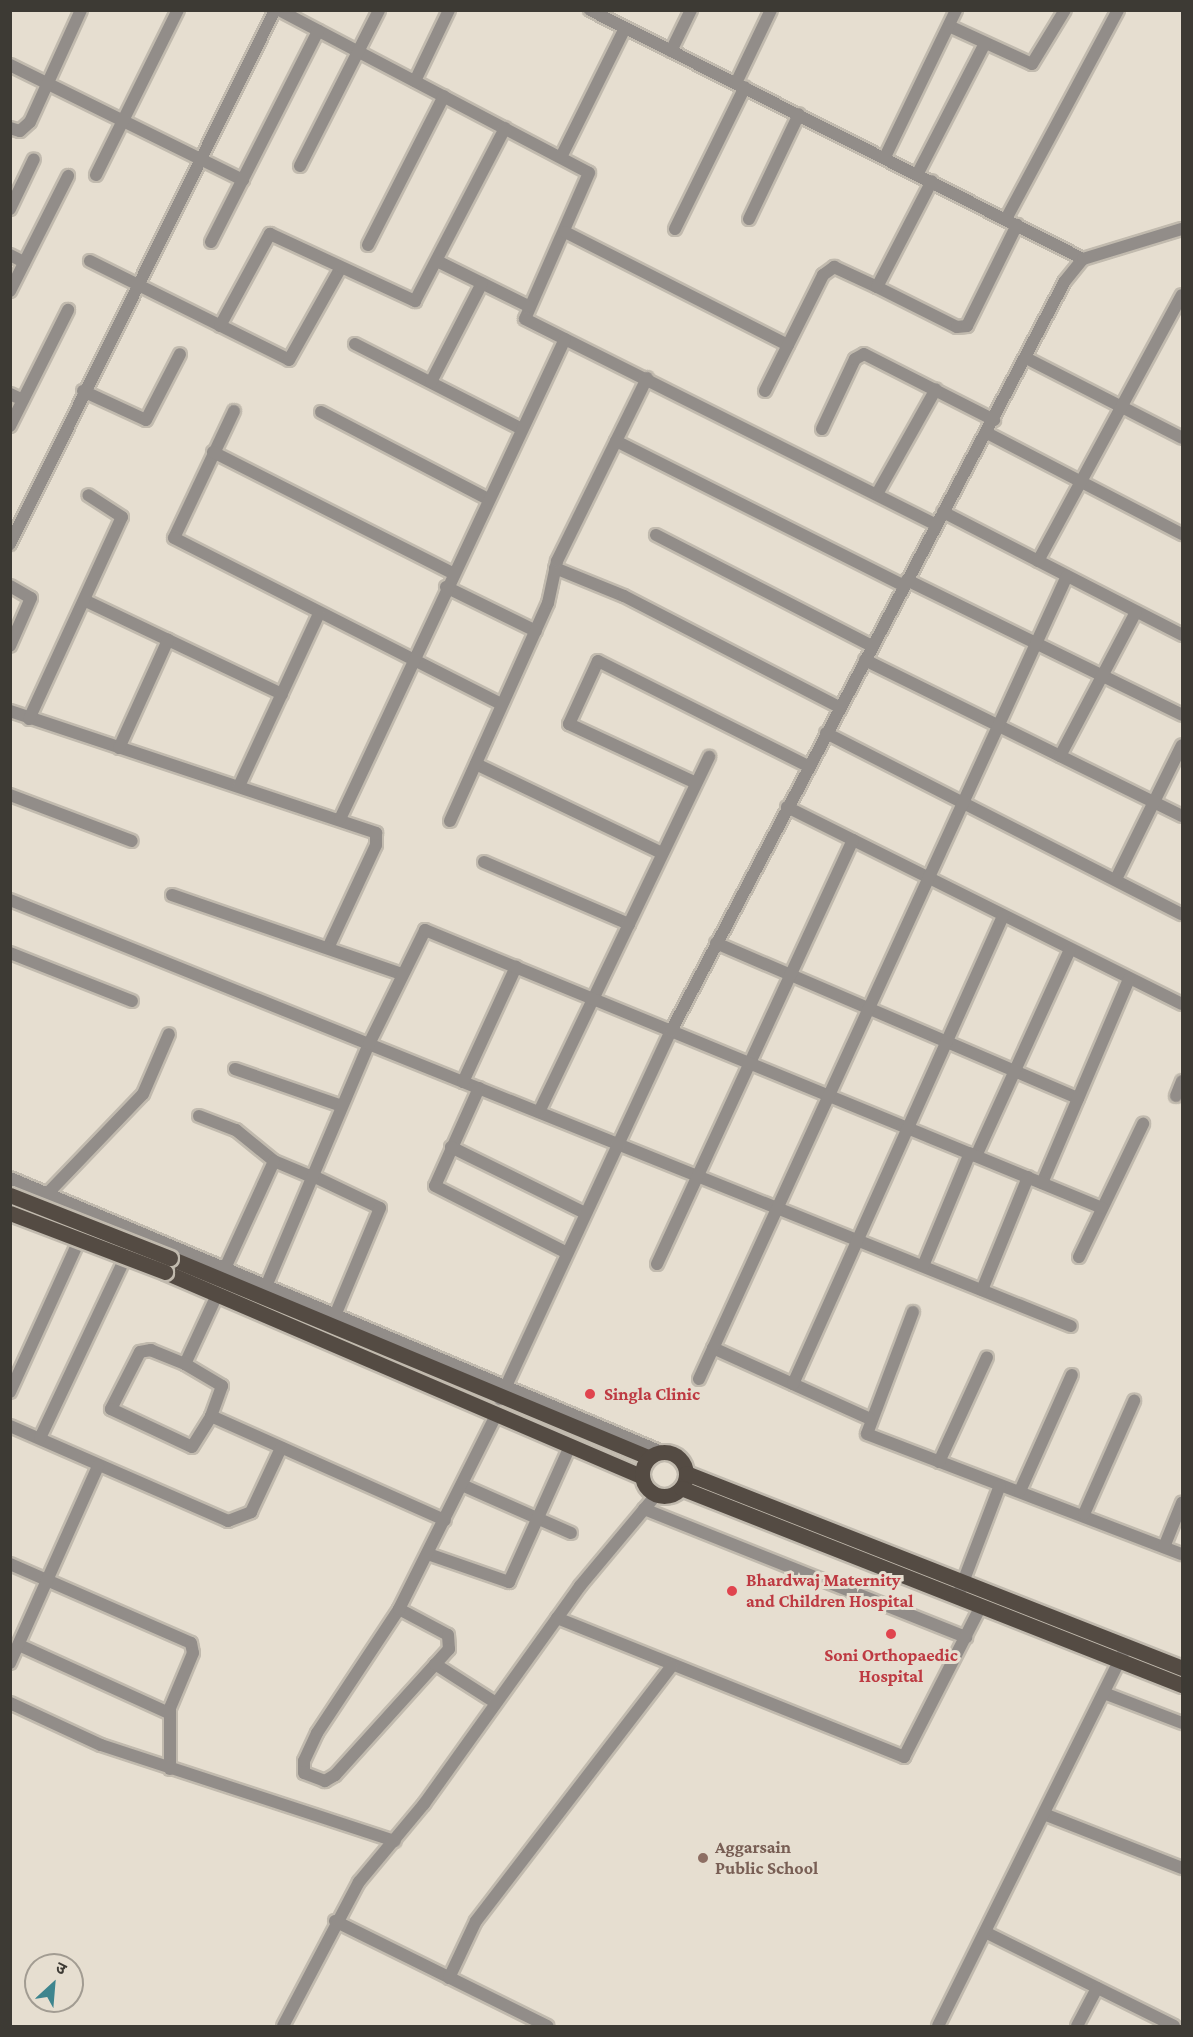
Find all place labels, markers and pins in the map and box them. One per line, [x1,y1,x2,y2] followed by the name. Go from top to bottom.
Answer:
[604,1383,700,1405] place label: Singla Clinic
[581,1385,599,1403] marker: Singla Clinic
[746,1570,913,1612] place label: Bhardwaj Maternity and Children Hospital
[723,1582,741,1600] marker: Bhardwaj Maternity and Children Hospital
[882,1625,900,1643] marker: Soni Orthopaedic Hospital
[824,1645,958,1688] place label: Soni Orthopaedic Hospital
[715,1837,818,1880] place label: Aggarsain Public School
[696,1851,710,1865] marker: Aggarsain Public School

